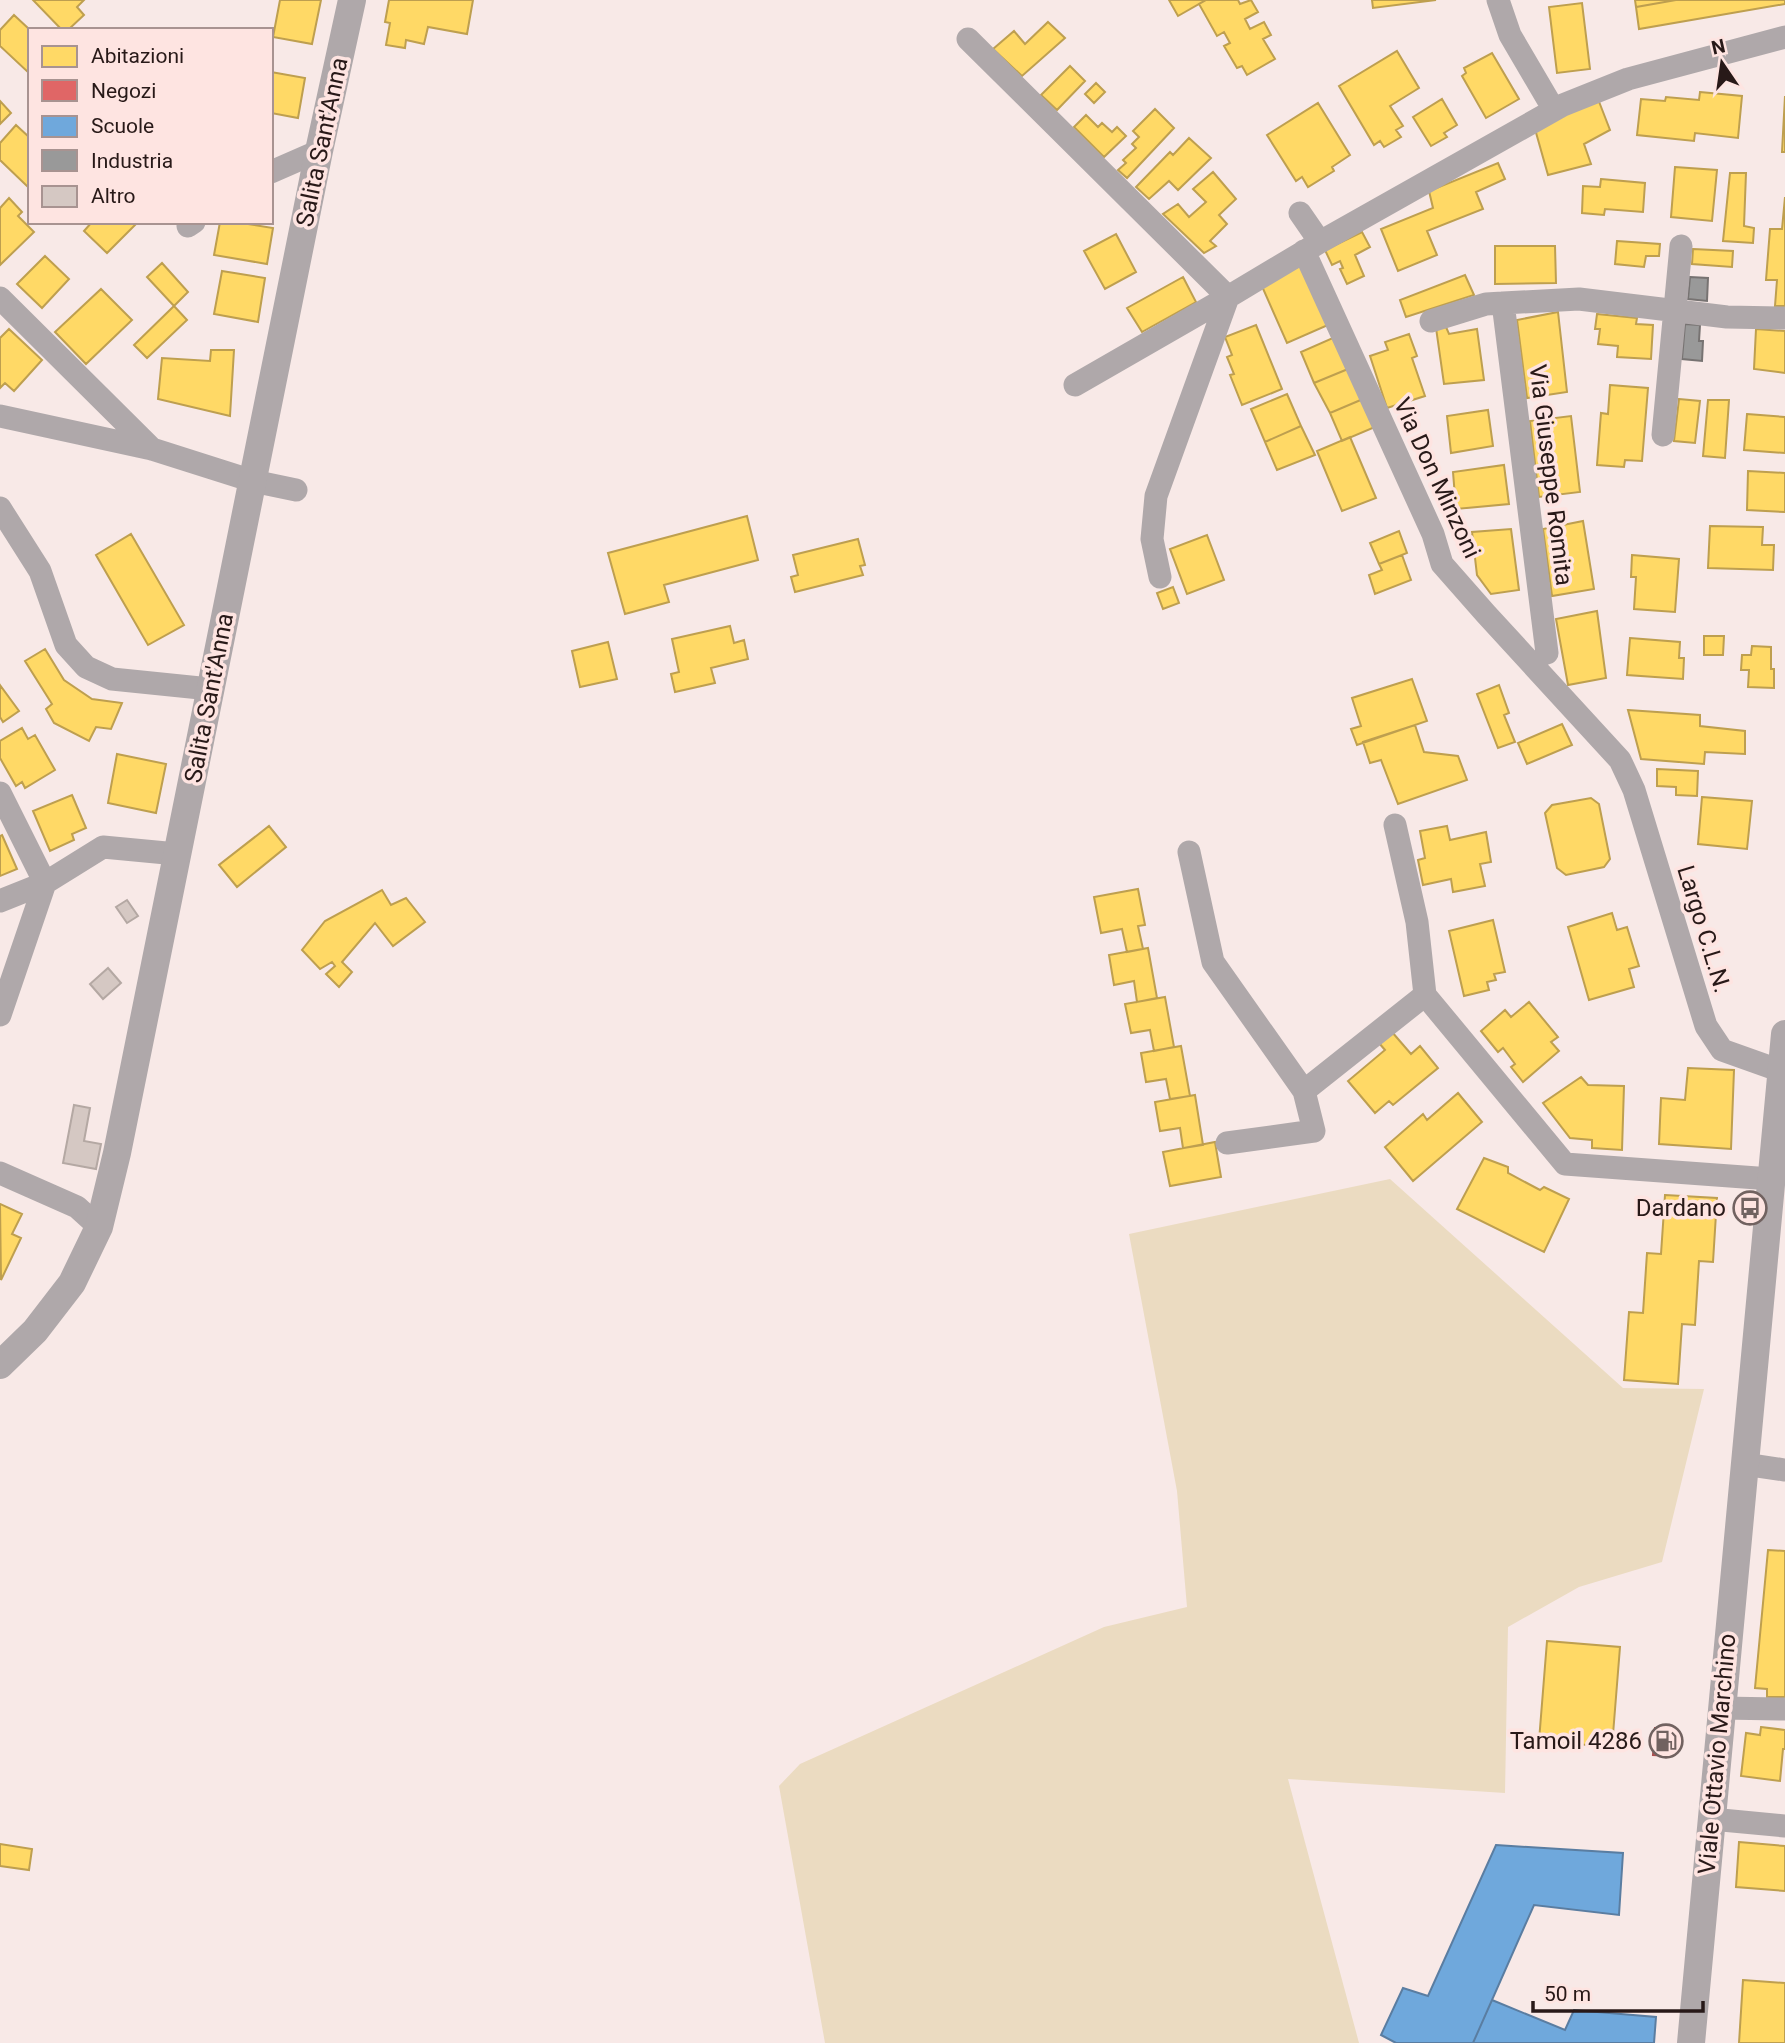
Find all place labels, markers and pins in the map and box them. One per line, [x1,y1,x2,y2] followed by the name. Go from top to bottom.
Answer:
[1731,1189,1769,1227] bus stop icon: Dardano
[1636,1194,1726,1222] place label: Dardano
[1647,1722,1685,1760] fuel station icon: Tamoil 4286
[1510,1727,1642,1755] place label: Tamoil 4286

